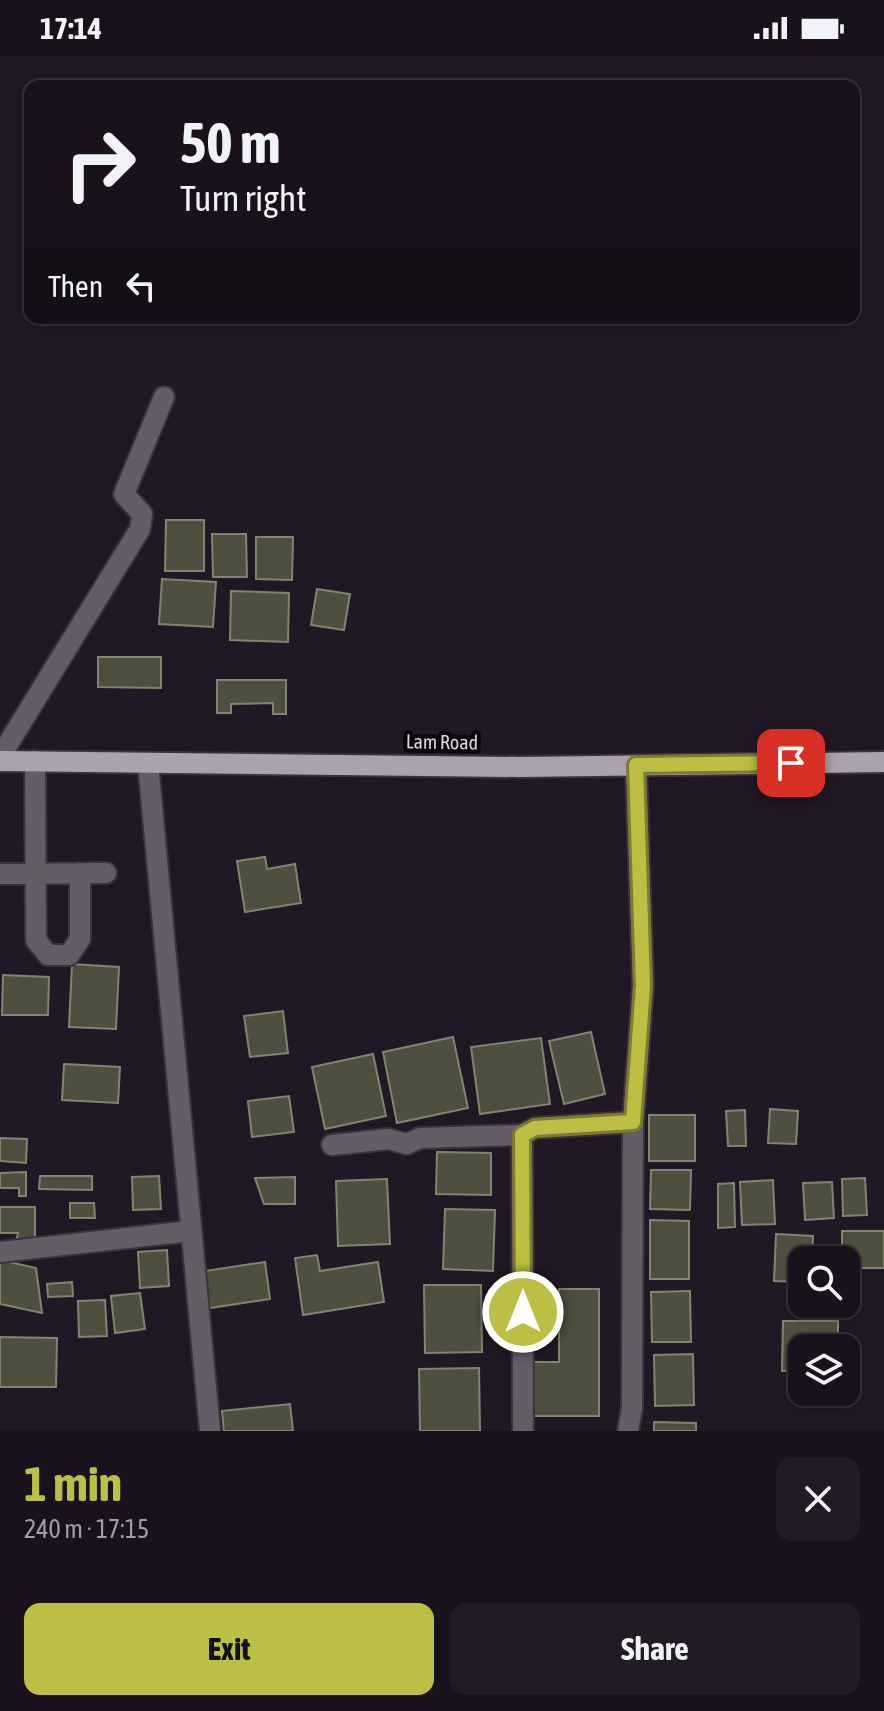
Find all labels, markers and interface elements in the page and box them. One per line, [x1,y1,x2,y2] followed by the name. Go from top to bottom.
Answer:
[40,11,102,45] text: 17:14
[180,111,281,175] text: 50 m
[48,112,152,216] icon: right
[180,177,307,219] text: Turn right
[119,264,163,308] icon: left
[48,269,103,303] text: Then
[406,729,478,754] street label: Lam Road
[757,729,825,797] pin
[769,741,813,785] icon: arrive
[788,1246,860,1406] map controls
[788,1246,860,1318] button: search
[481,1270,565,1354] position arrow
[788,1334,860,1406] button: layers
[24,1456,122,1511] text: 1 min
[776,1457,860,1541] button: close
[24,1514,149,1544] text: 240 m · 17:15
[24,1603,434,1695] button: Exit
[450,1603,860,1695] button: Share

